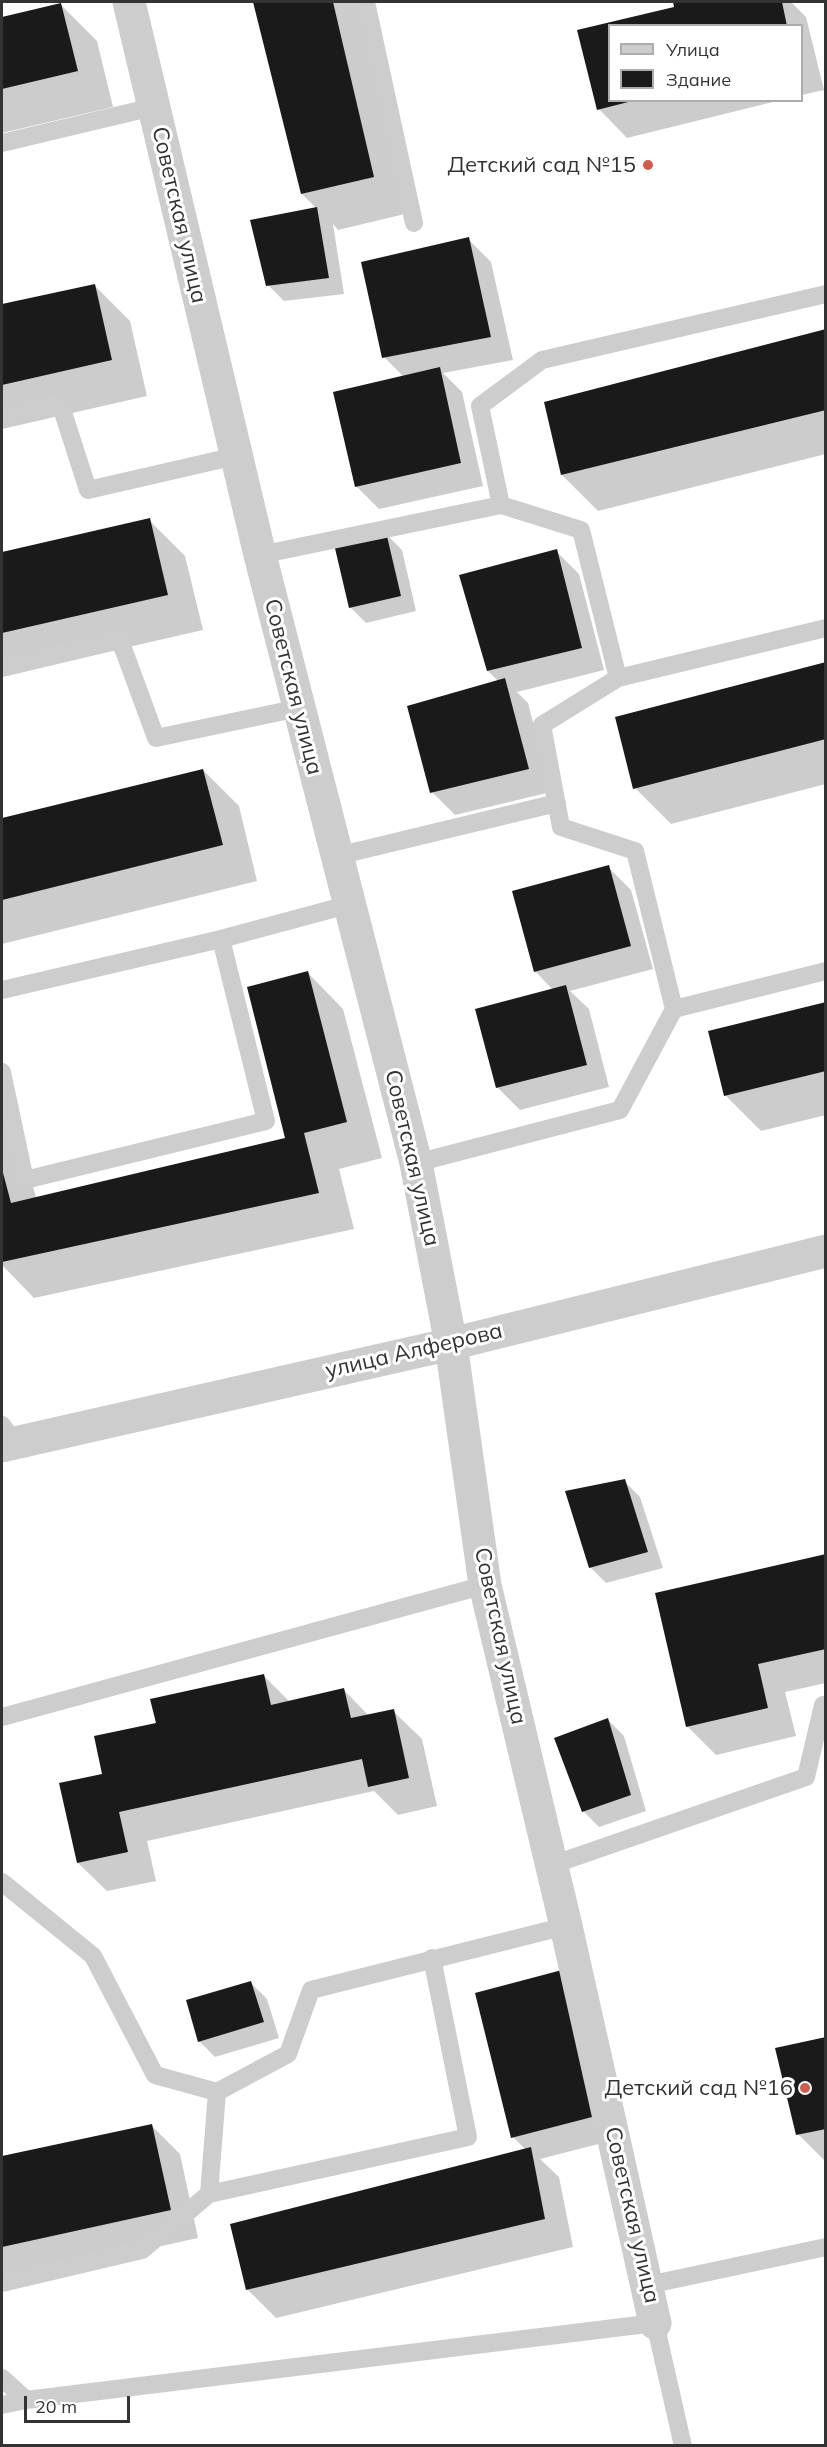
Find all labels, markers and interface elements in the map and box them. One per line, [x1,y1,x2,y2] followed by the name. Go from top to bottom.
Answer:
[608,24,803,102] legend
[666,38,720,61] text: Улица
[666,68,731,91] text: Здание
[146,124,212,306] street label: Советская улица
[447,152,636,178] place label: Детский сад №15
[641,158,655,172] marker: Детский сад №15
[258,596,328,778] street label: Советская улица
[379,1067,445,1249] street label: Советская улица
[323,1318,505,1384] street label: улица Алферова
[468,1545,532,1727] street label: Советская улица
[604,2075,793,2101] place label: Детский сад №16
[798,2081,812,2095] marker: Детский сад №16
[599,2124,665,2306] street label: Советская улица
[27,2384,134,2422] scale bar
[35,2395,77,2418] text: 20 m

